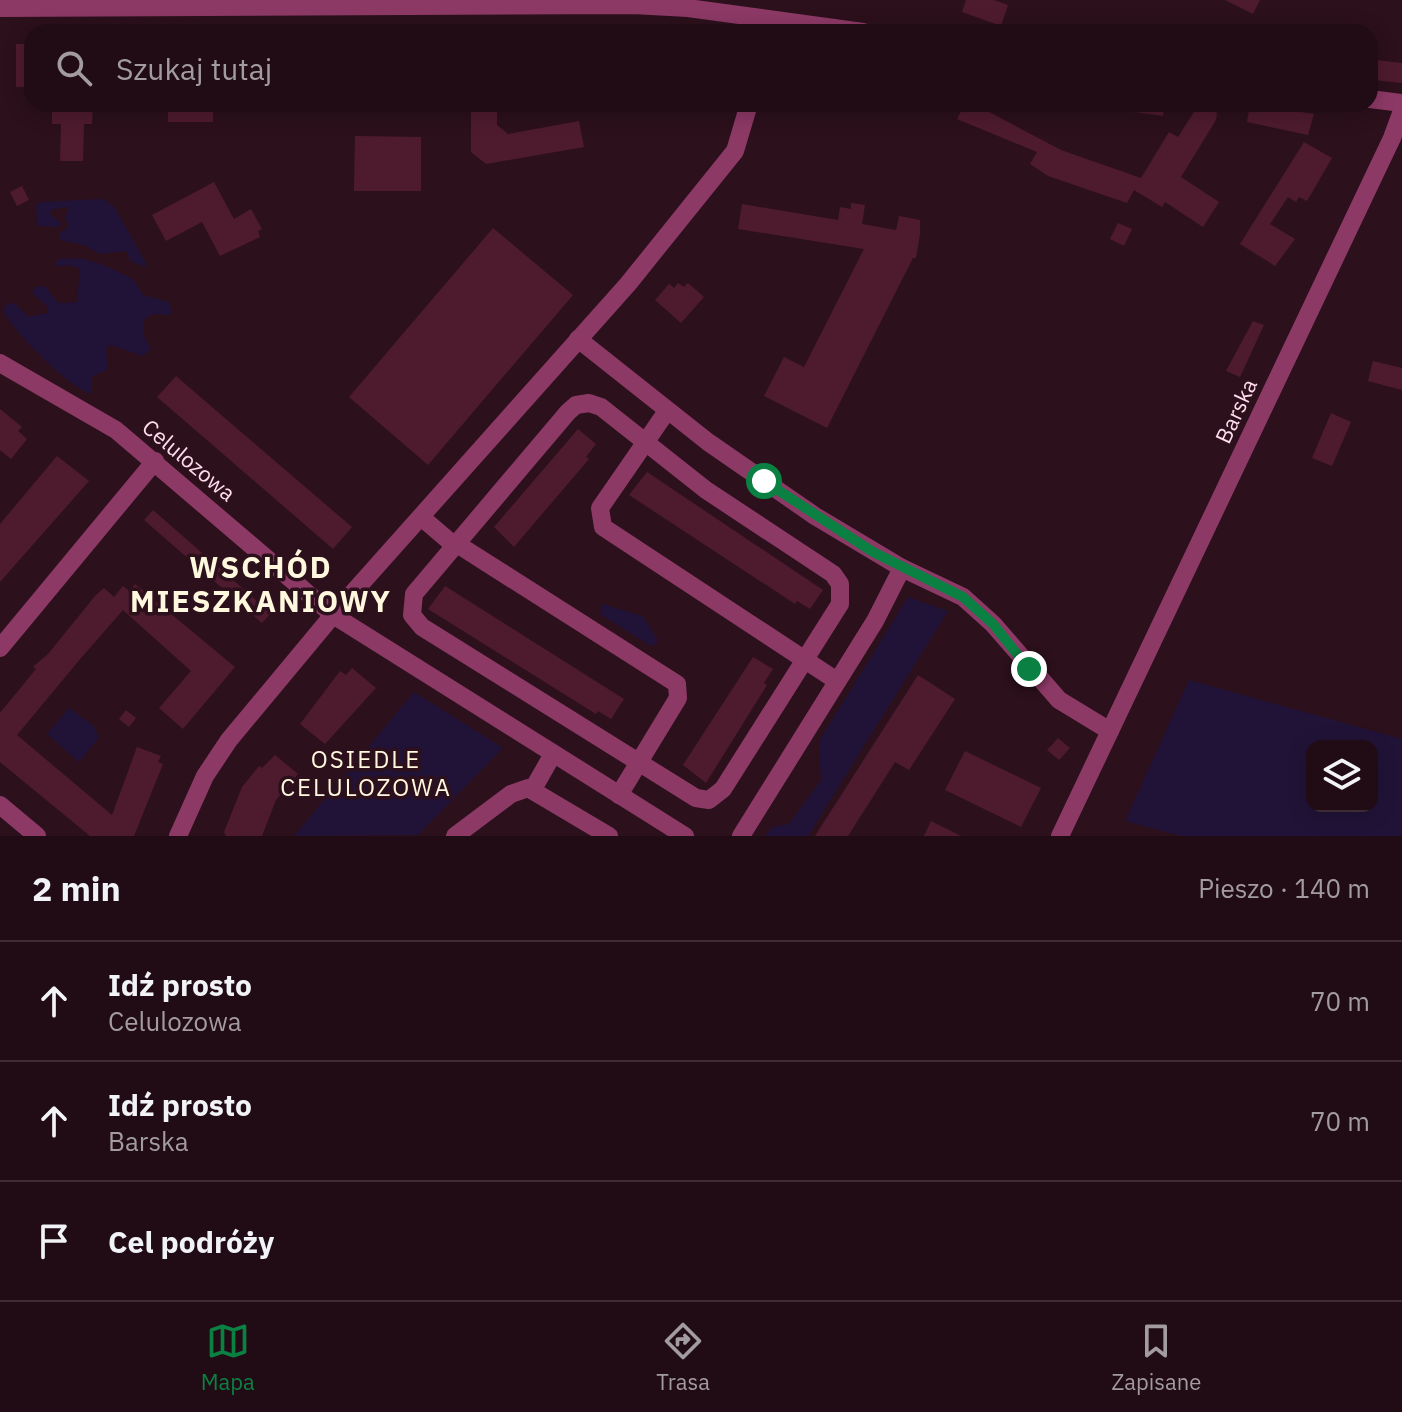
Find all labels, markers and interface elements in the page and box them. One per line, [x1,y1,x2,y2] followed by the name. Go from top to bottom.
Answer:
[24,24,1378,112] search box
[52,46,96,90] icon: search
[116,49,272,88] text: Szukaj tutaj
[1208,374,1263,448] street label: Barska
[137,412,242,507] street label: Celulozowa
[746,463,782,499] route start
[130,547,392,620] district label: WSCHÓD MIESZKANIOWY
[1011,651,1047,687] route end
[1306,740,1378,812] map controls
[1306,740,1378,812] button: layers
[280,743,452,803] district label: OSIEDLE CELULOZOWA
[32,866,121,910] text: 2 min
[1198,871,1370,905] text: Pieszo · 140 m
[108,965,252,1004] text: Idź prosto
[32,979,76,1023] icon: ahead
[1310,984,1370,1018] text: 70 m
[108,1004,242,1038] text: Celulozowa
[108,1085,252,1124] text: Idź prosto
[32,1099,76,1143] icon: ahead
[1310,1104,1370,1138] text: 70 m
[108,1124,189,1158] text: Barska
[32,1219,76,1263] icon: arrive
[108,1222,274,1261] text: Cel podróży
[201,1319,255,1396] tab: Mapa
[656,1319,710,1396] tab: Trasa
[1111,1319,1201,1396] tab: Zapisane

